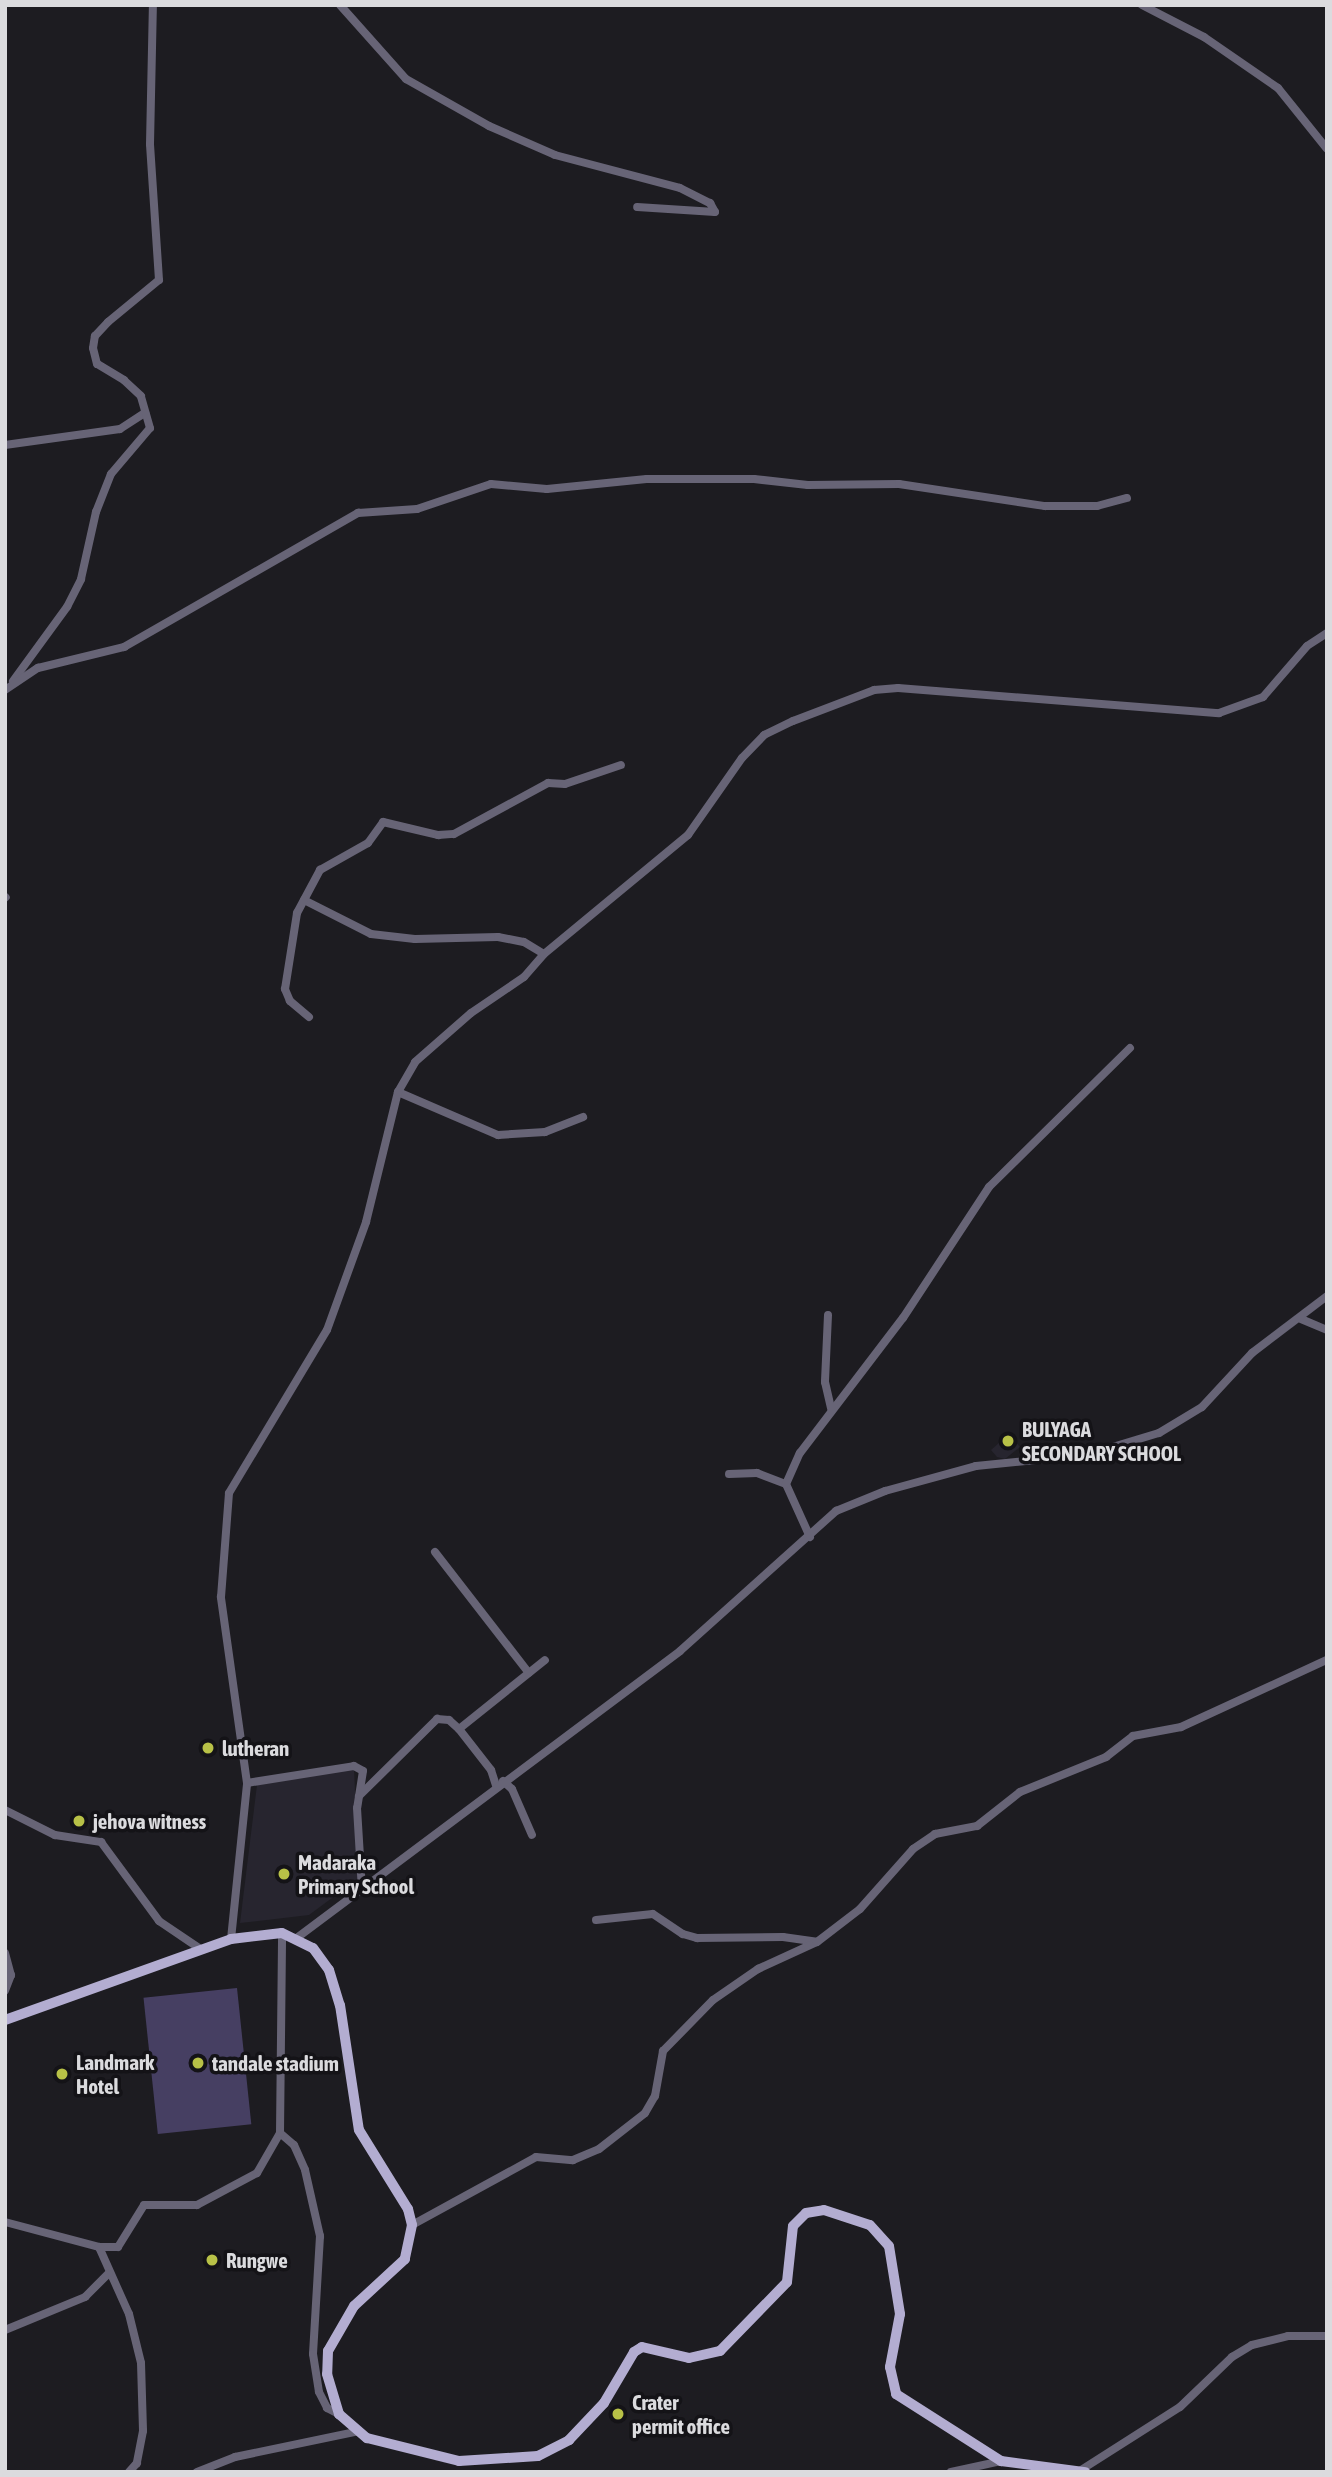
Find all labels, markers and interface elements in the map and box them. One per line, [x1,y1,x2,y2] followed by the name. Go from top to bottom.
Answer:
[1022,1416,1181,1466] place label: BULYAGA SECONDARY SCHOOL
[1000,1433,1016,1449] marker: BULYAGA SECONDARY SCHOOL
[222,1735,289,1761] place label: lutheran
[200,1740,216,1756] marker: lutheran
[93,1808,206,1834] place label: jehova witness
[71,1813,87,1829] marker: jehova witness
[298,1849,414,1899] place label: Madaraka Primary School
[276,1866,292,1882] marker: Madaraka Primary School
[76,2049,154,2099] place label: Landmark Hotel
[212,2050,339,2076] place label: tandale stadium
[190,2055,206,2071] marker: tandale stadium
[54,2066,70,2082] marker: Landmark Hotel
[226,2247,288,2273] place label: Rungwe
[204,2252,220,2268] marker: Rungwe
[632,2389,730,2439] place label: Crater permit office
[610,2406,626,2422] marker: Crater permit office

